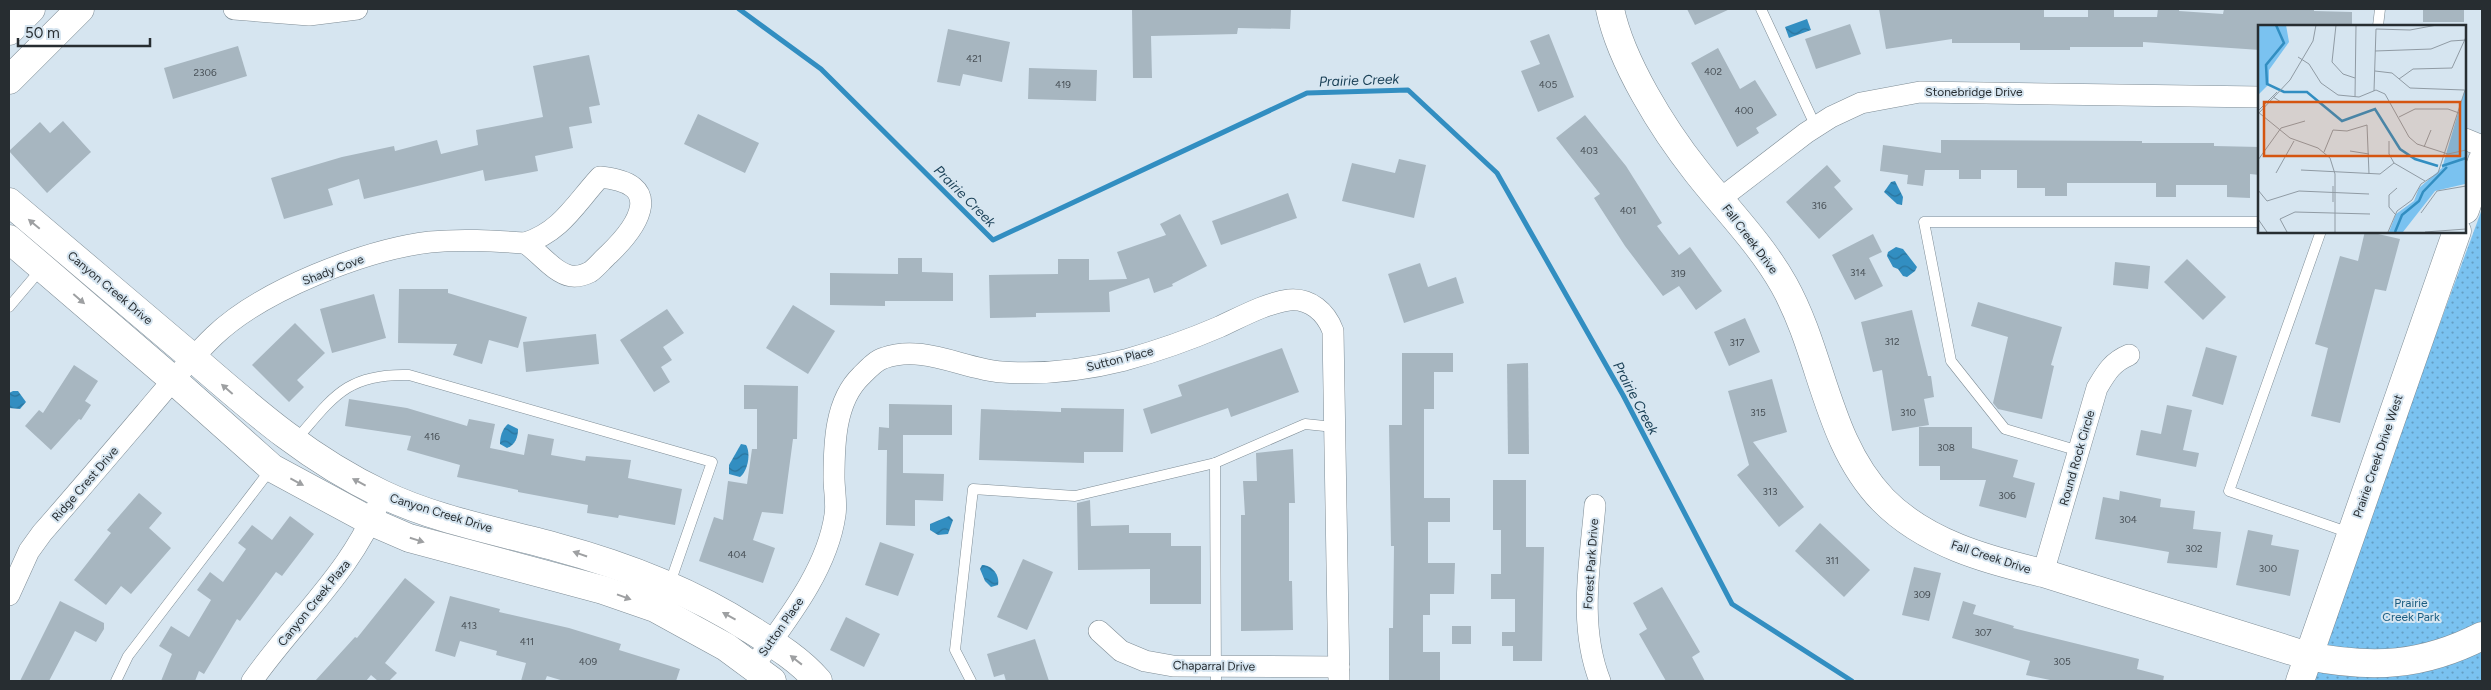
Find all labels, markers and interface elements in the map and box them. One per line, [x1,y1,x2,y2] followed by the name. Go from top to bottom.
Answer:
[18,15,150,47] scale bar
[25,24,60,42] text: 50 m
[2258,25,2466,232] inset map
[966,52,982,65] house number: 421
[1704,65,1722,78] house number: 402
[193,66,217,79] house number: 2306
[1319,71,1401,90] water label: Prairie Creek
[1055,78,1071,91] house number: 419
[1539,78,1557,91] house number: 405
[1925,85,2023,99] street label: Stonebridge Drive
[1734,104,1754,117] house number: 400
[1580,144,1598,157] house number: 403
[930,162,1000,232] water label: Prairie Creek
[1811,199,1827,212] house number: 316
[1719,202,1781,277] street label: Fall Creek Drive
[1620,204,1636,217] house number: 401
[28,218,41,229] one-way arrow
[65,248,156,328] street label: Canyon Creek Drive
[300,252,366,288] street label: Shady Cove
[1850,266,1866,279] house number: 314
[1670,267,1686,280] house number: 319
[72,294,85,305] one-way arrow
[1884,335,1900,348] house number: 312
[1730,336,1745,349] house number: 317
[1085,344,1155,374] street label: Sutton Place
[1609,359,1663,439] water label: Prairie Creek
[221,384,233,395] one-way arrow
[2350,392,2406,519] street label: Prairie Creek Drive West
[1750,406,1766,419] house number: 315
[1900,406,1916,419] house number: 310
[2057,408,2097,507] street label: Round Rock Circle
[424,430,440,443] house number: 416
[1937,441,1955,454] house number: 308
[49,444,121,524] street label: Ridge Crest Drive
[290,478,304,486] one-way arrow
[352,478,366,486] one-way arrow
[1762,485,1778,498] house number: 313
[1998,489,2016,502] house number: 306
[388,491,494,535] street label: Canyon Creek Drive
[2119,513,2137,526] house number: 304
[1581,518,1601,610] street label: Forest Park Drive
[410,537,425,545] one-way arrow
[1949,537,2033,577] street label: Fall Creek Drive
[2185,542,2203,555] house number: 302
[728,548,746,561] house number: 404
[572,550,587,557] one-way arrow
[1825,554,1839,567] house number: 311
[275,557,353,649] street label: Canyon Creek Plaza
[2259,562,2277,575] house number: 300
[1913,588,1931,601] house number: 309
[617,594,632,602] one-way arrow
[756,595,807,659] street label: Sutton Place
[2382,596,2440,624] park label: Prairie Creek Park
[723,612,736,621] one-way arrow
[461,619,477,632] house number: 413
[1974,626,1992,639] house number: 307
[520,635,534,648] house number: 411
[579,655,597,668] house number: 409
[789,655,802,665] one-way arrow
[2053,655,2071,668] house number: 305
[1173,658,1256,674] street label: Chaparral Drive

